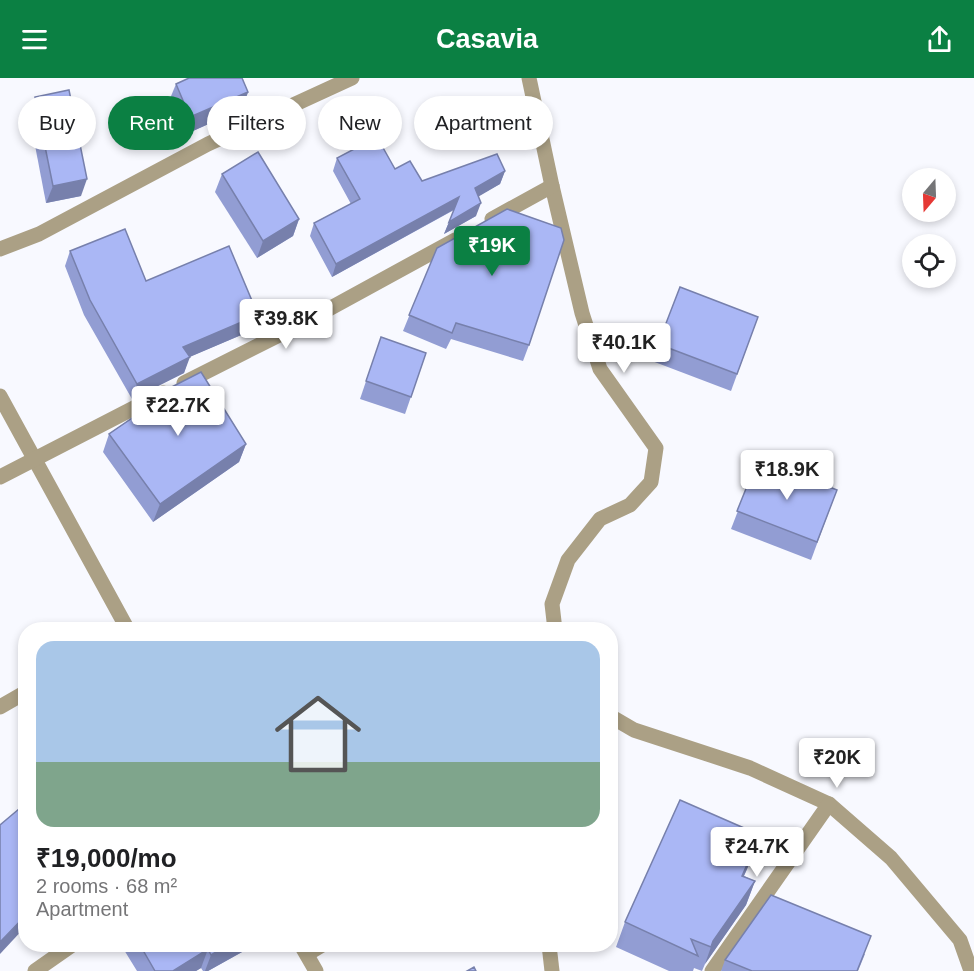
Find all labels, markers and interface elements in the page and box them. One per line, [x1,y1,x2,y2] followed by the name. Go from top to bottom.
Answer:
[18,23,51,56] icon: menu
[923,23,956,56] icon: share
[436,24,538,54] text: Casavia
[18,96,96,150] chip: Buy
[108,96,195,150] chip: Rent
[207,96,306,150] chip: Filters
[318,96,402,150] chip: New
[414,96,553,150] chip: Apartment
[902,168,956,222] north arrow
[902,168,956,288] map controls
[456,226,528,277] pin: ₹19K
[468,234,516,256] text: ₹19K
[902,234,956,288] button: locate
[237,299,335,350] pin: ₹39.8K
[254,307,318,329] text: ₹39.8K
[575,323,673,374] pin: ₹40.1K
[592,331,656,353] text: ₹40.1K
[129,386,227,437] pin: ₹22.7K
[146,394,210,416] text: ₹22.7K
[738,450,836,501] pin: ₹18.9K
[755,458,819,480] text: ₹18.9K
[264,680,372,788] icon: home
[801,738,873,789] pin: ₹20K
[813,746,861,768] text: ₹20K
[708,827,806,878] pin: ₹24.7K
[725,835,789,857] text: ₹24.7K
[36,843,177,873] text: ₹19,000/mo
[36,875,177,897] text: 2 rooms · 68 m²
[36,898,128,920] text: Apartment

